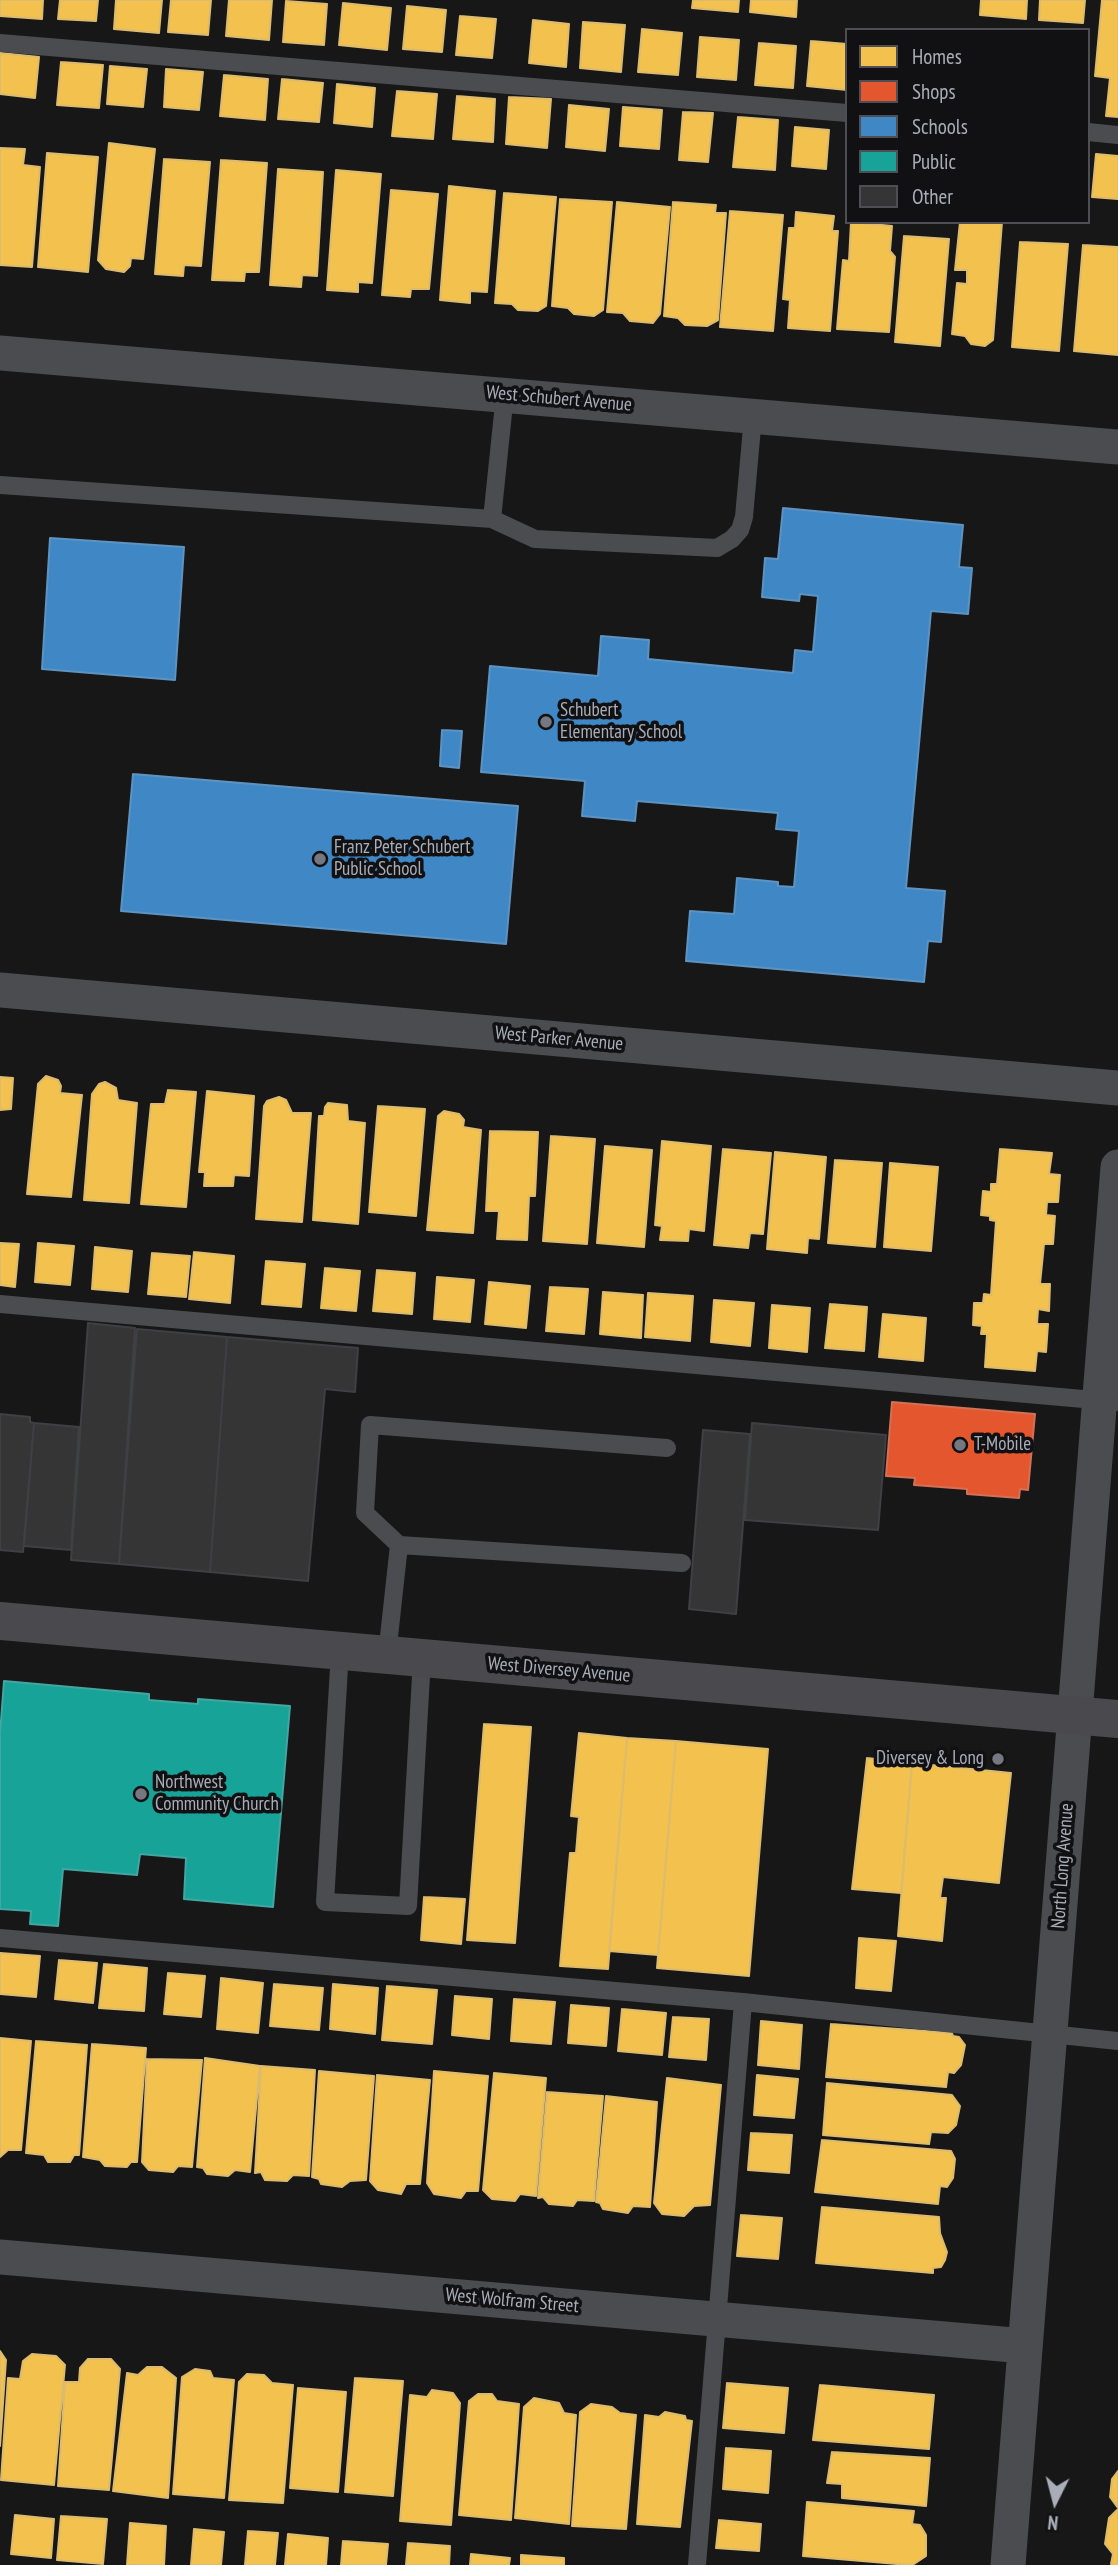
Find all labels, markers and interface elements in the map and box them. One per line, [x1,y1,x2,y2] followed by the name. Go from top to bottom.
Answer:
[845,28,1090,224] legend
[912,43,962,70] text: Homes
[912,78,956,105] text: Shops
[912,113,968,140] text: Schools
[912,148,956,175] text: Public
[912,183,953,210] text: Other
[485,381,633,417] street label: West Schubert Avenue
[560,700,682,744] place label: Schubert Elementary School
[538,714,554,730] marker: Schubert Elementary School
[334,837,470,881] place label: Franz Peter Schubert Public School
[312,851,328,867] marker: Franz Peter Schubert Public School
[494,1022,624,1056] street label: West Parker Avenue
[974,1434,1031,1456] place label: T-Mobile
[952,1437,968,1453] marker: T-Mobile
[487,1652,631,1688] street label: West Diversey Avenue
[876,1748,984,1770] place label: Diversey & Long
[990,1751,1006,1767] marker: Diversey & Long
[155,1772,279,1816] place label: Northwest Community Church
[133,1786,149,1802] marker: Northwest Community Church
[1047,1803,1079,1929] street label: North Long Avenue
[444,2284,580,2318] street label: West Wolfram Street
[1020,2467,1090,2537] north arrow
[1046,2510,1059,2535] text: N

